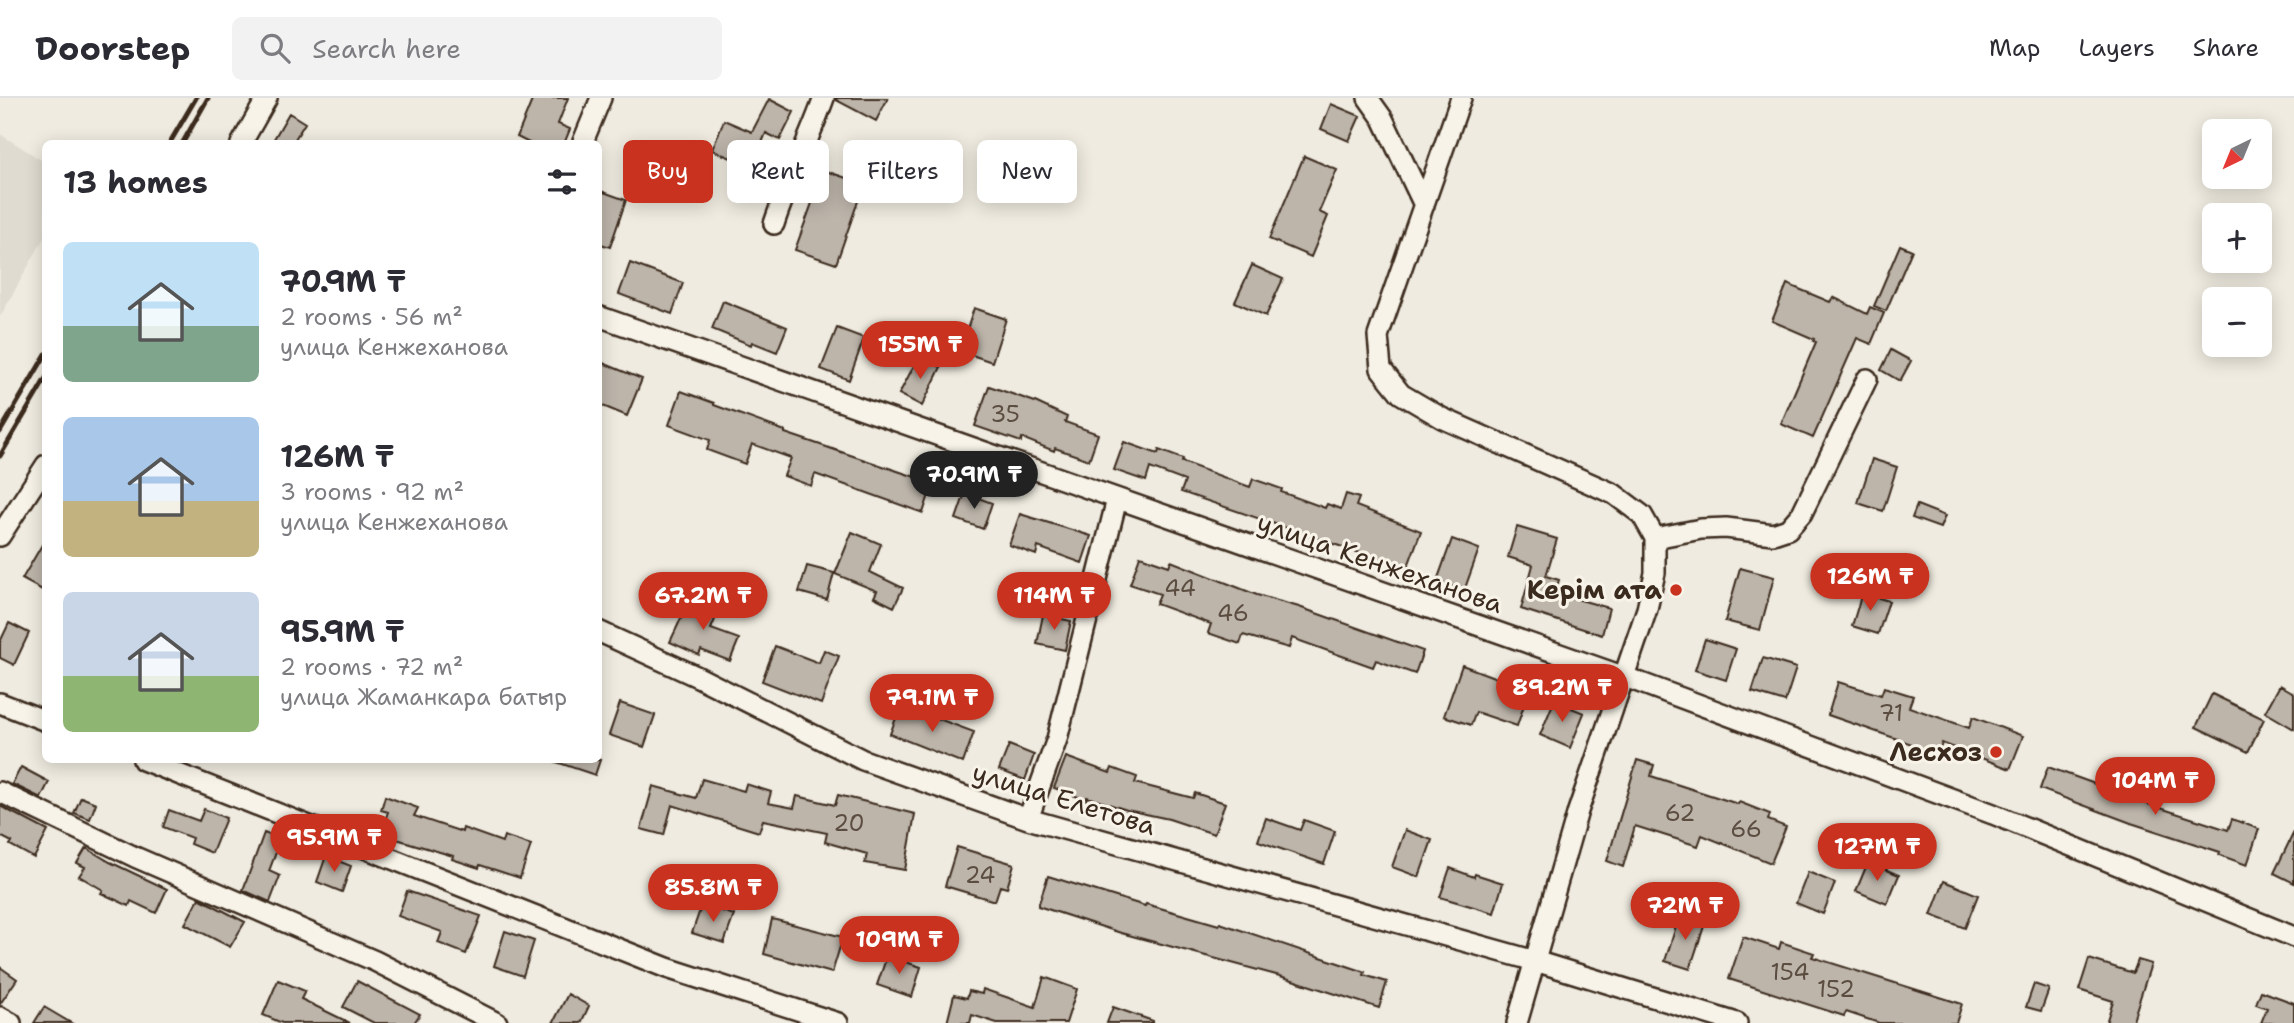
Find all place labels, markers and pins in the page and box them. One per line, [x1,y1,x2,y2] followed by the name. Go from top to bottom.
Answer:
[863,322,977,381] pin: 155M ₸
[909,452,1039,511] pin: 70.9M ₸
[1813,554,1927,613] pin: 126M ₸
[1527,572,1662,607] place label: Керім ата
[638,573,768,632] pin: 67.2M ₸
[997,573,1111,632] pin: 114M ₸
[1668,582,1684,598] marker: Керім ата
[1497,664,1627,724] pin: 89.2M ₸
[867,674,997,734] pin: 79.1M ₸
[1889,734,1982,769] place label: Лесхоз
[1988,744,2004,760] marker: Лесхоз
[2098,758,2212,817] pin: 104M ₸
[269,814,399,874] pin: 95.9M ₸
[1820,824,1934,883] pin: 127M ₸
[648,864,778,924] pin: 85.8M ₸
[1636,882,1734,942] pin: 72M ₸
[842,916,956,976] pin: 109M ₸

